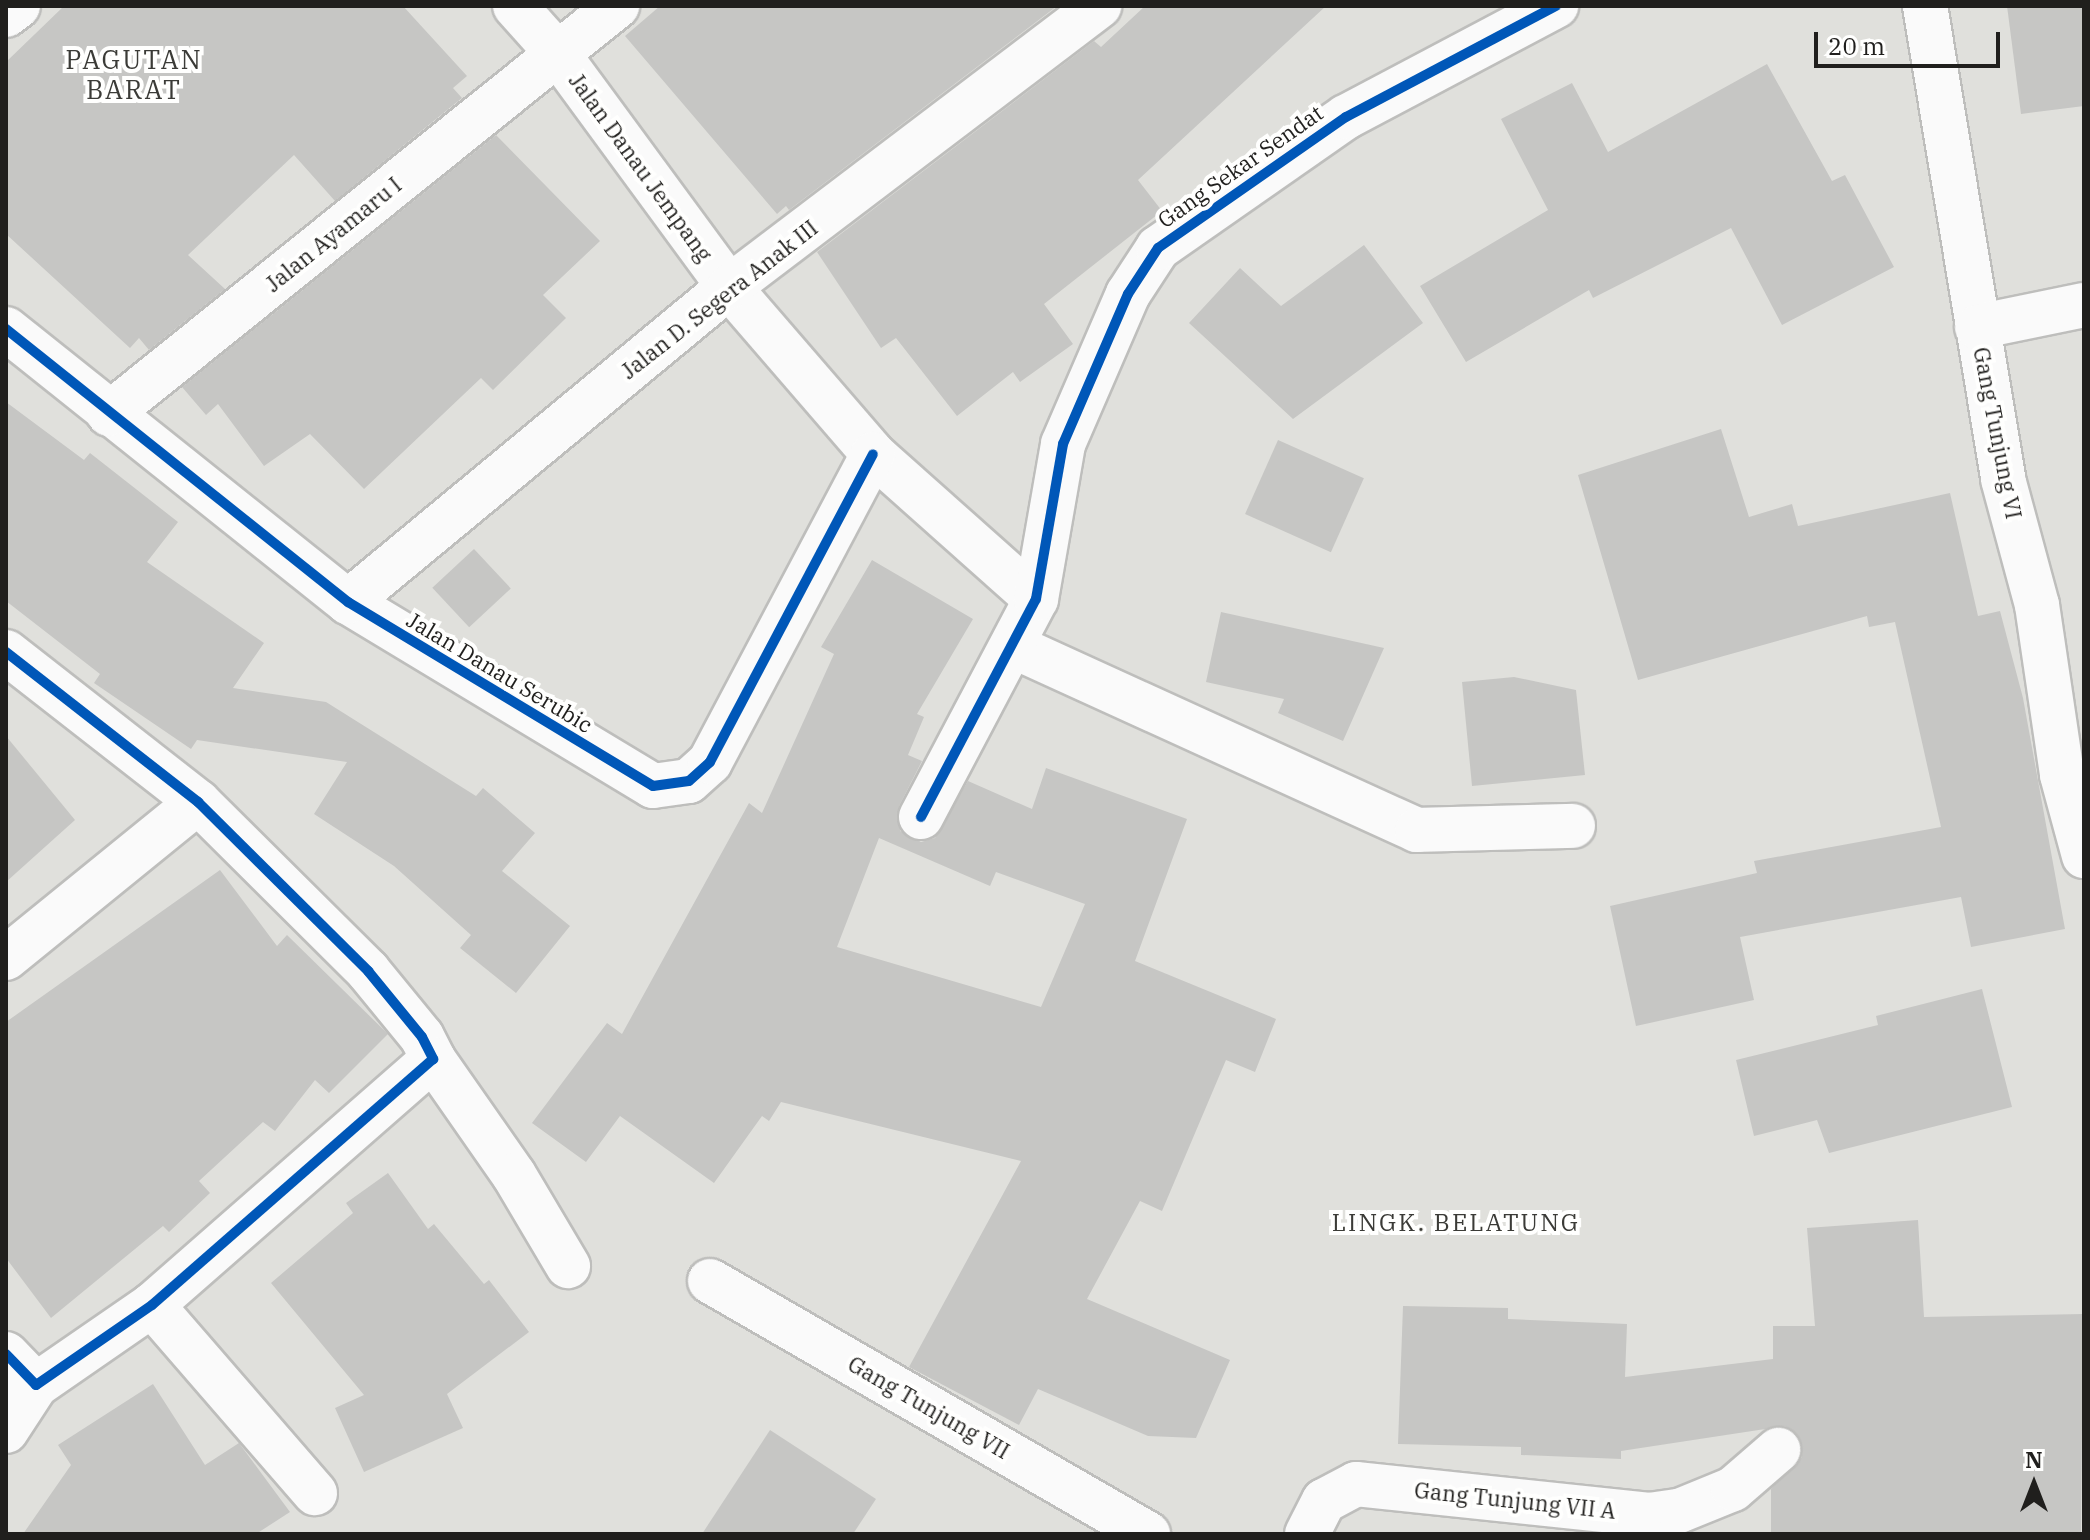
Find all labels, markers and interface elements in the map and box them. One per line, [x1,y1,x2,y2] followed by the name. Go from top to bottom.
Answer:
[1818,16,2004,66] scale bar
[1828,30,1885,62] text: 20 m
[65,44,203,106] district label: PAGUTAN BARAT
[564,68,718,266] street label: Jalan Danau Jempang
[1152,99,1328,233] street label: Gang Sekar Sendat
[260,171,406,297] street label: Jalan Ayamaru I
[615,214,823,384] street label: Jalan D. Segera Anak III
[1968,345,2028,521] street label: Gang Tunjung VI
[402,606,598,738] street label: Jalan Danau Serubic
[1332,1209,1580,1237] district label: LINGK. BELATUNG
[844,1350,1014,1464] street label: Gang Tunjung VII
[1994,1444,2074,1524] north arrow
[2025,1445,2043,1474] text: N
[1413,1476,1617,1524] street label: Gang Tunjung VII A

